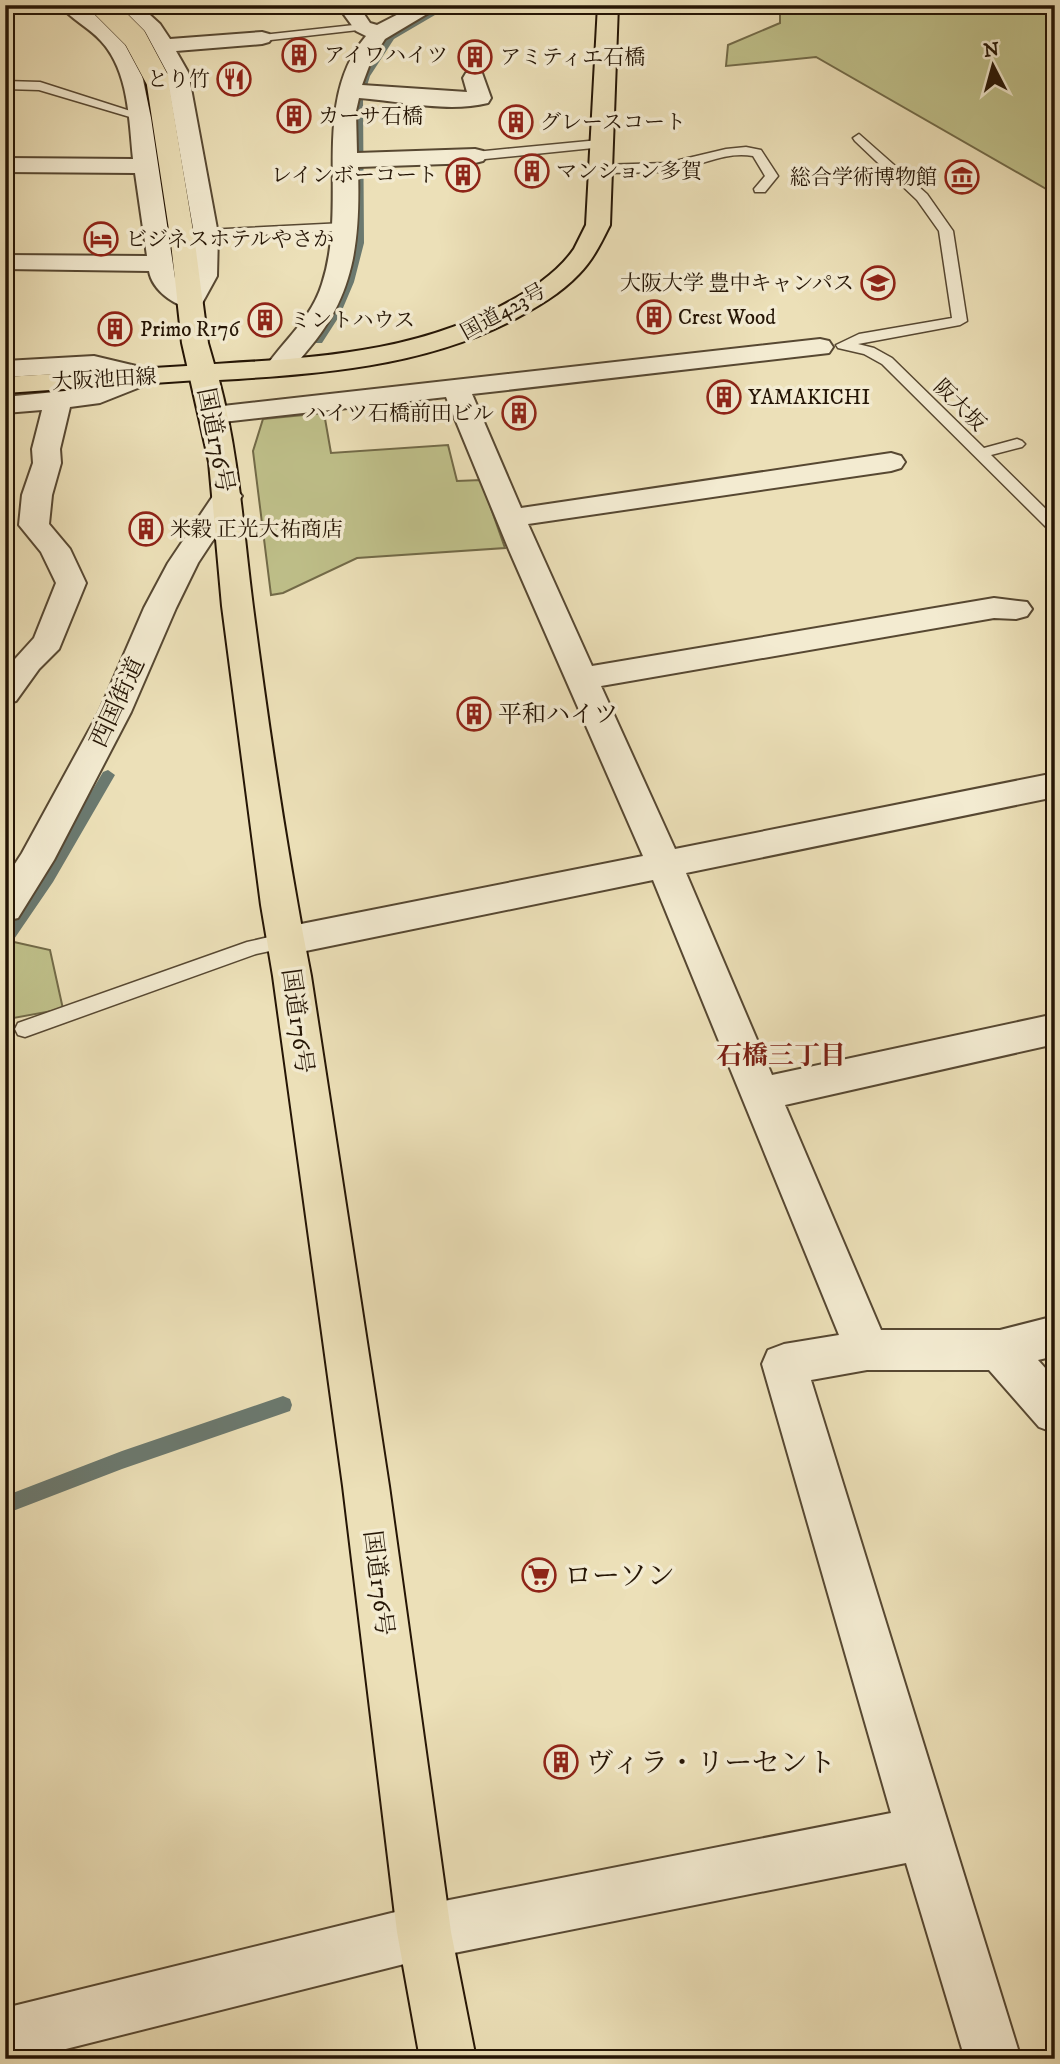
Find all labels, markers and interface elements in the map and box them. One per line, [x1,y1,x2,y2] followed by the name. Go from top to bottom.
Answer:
[958,32,1028,102] north arrow
[280,36,318,74] building icon: アイワハイツ
[456,38,494,76] building icon: アミティエ石橋
[982,38,1001,63] text: N
[324,43,448,69] place label: アイワハイツ
[500,45,645,71] place label: アミティエ石橋
[215,60,253,98] restaurant icon: とり竹
[147,67,210,93] place label: とり竹
[275,97,313,135] building icon: カーサ石橋
[497,103,535,141] building icon: グレースコート
[318,104,423,130] place label: カーサ石橋
[540,110,686,136] place label: グレースコート
[513,152,551,190] building icon: マンション多賀
[444,156,482,194] building icon: レインボーコート
[943,158,981,196] museum icon: 総合学術博物館
[556,159,702,185] place label: マンション多賀
[271,163,438,189] place label: レインボーコート
[790,165,937,191] place label: 総合学術博物館
[82,220,120,258] hotel icon: ビジネスホテルやさか
[126,227,334,253] place label: ビジネスホテルやさか
[859,264,897,302] school or university icon: 大阪大学 豊中キャンパス
[620,271,854,297] place label: 大阪大学 豊中キャンパス
[456,278,551,346] street label: 国道423号
[635,298,673,336] building icon: Crest Wood
[246,301,284,339] building icon: ミントハウス
[678,305,776,331] place label: Crest Wood
[290,308,415,334] place label: ミントハウス
[96,310,134,348] building icon: Primo R176
[140,317,241,343] place label: Primo R176
[51,364,157,396] street label: 大阪池田線
[928,374,991,437] street label: 阪大坂
[705,378,743,416] building icon: YAMAKICHI
[190,385,240,495] street label: 国道176号
[748,385,870,411] place label: YAMAKICHI
[500,394,538,432] building icon: ハイツ石橋前田ビル
[305,401,494,427] place label: ハイツ石橋前田ビル
[127,510,165,548] building icon: 米穀 正光大祐商店
[170,517,343,543] place label: 米穀 正光大祐商店
[84,653,152,752] street label: 西国街道
[455,695,493,733] building icon: 平和ハイツ
[498,700,618,730] place label: 平和ハイツ
[275,967,319,1076] street label: 国道176号
[716,1040,846,1073] district label: 石橋三丁目
[357,1529,399,1637] street label: 国道176号
[520,1556,558,1594] supermarket icon: ローソン
[564,1559,675,1594] place label: ローソン
[542,1743,580,1781] building icon: ヴィラ・リーセント
[586,1746,836,1781] place label: ヴィラ・リーセント

